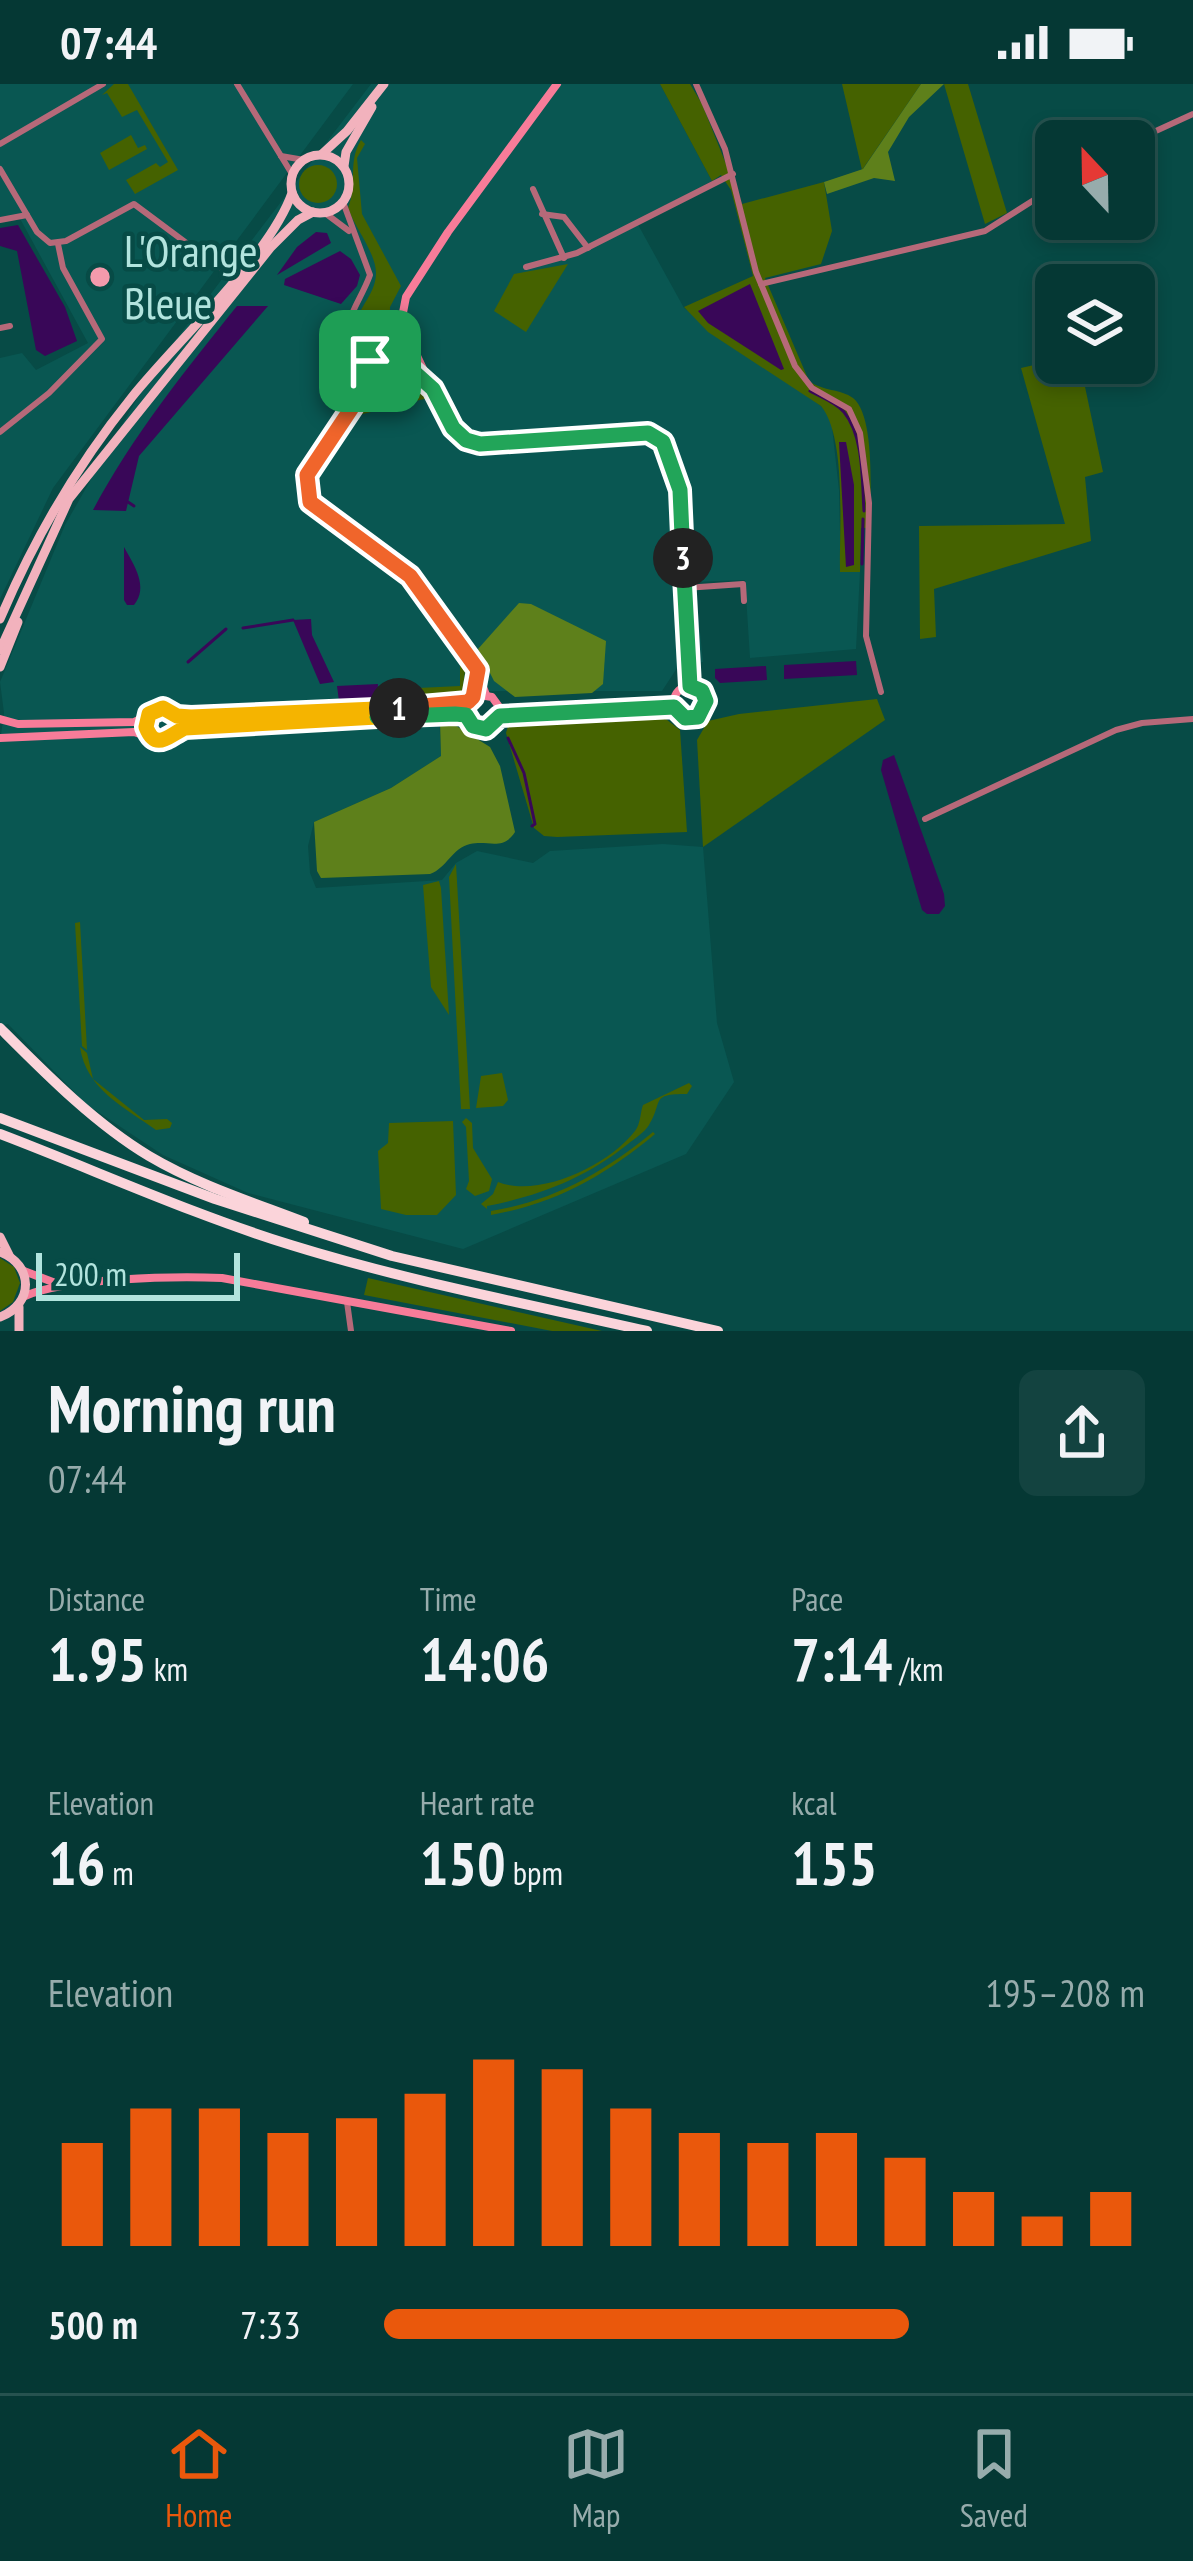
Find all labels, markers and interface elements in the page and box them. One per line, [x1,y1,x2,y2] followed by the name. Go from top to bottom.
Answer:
[60,13,157,71] text: 07:44
[1035,120,1155,240] north arrow
[1035,120,1155,384] map controls
[124,221,258,331] place label: L'Orange Bleue
[87,264,113,290] marker: L'Orange Bleue
[1035,264,1155,384] button: layers
[319,310,421,412] pin
[337,328,403,394] icon: arrive
[653,528,713,588] pin: 3
[675,536,691,579] text: 3
[369,678,429,738] pin: 1
[391,686,407,729] text: 1
[36,1247,240,1300] scale bar
[54,1252,127,1295] text: 200 m
[48,1365,336,1450] text: Morning run
[1019,1370,1145,1496] button: share
[48,1453,126,1504] text: 07:44
[48,1577,145,1620] text: Distance
[420,1577,477,1620] text: Time
[791,1577,843,1620] text: Pace
[48,1620,147,1698] text: 1.95
[420,1620,549,1698] text: 14:06
[791,1620,892,1698] text: 7:14
[147,1647,188,1690] text: km
[892,1647,943,1690] text: /km
[48,1781,154,1824] text: Elevation
[420,1781,535,1824] text: Heart rate
[791,1781,836,1824] text: kcal
[48,1824,105,1902] text: 16
[420,1824,506,1902] text: 150
[791,1824,877,1902] text: 155
[105,1851,134,1894] text: m
[506,1851,563,1894] text: bpm
[48,1967,173,2018] text: Elevation
[985,1967,1145,2018] text: 195–208 m
[48,2299,138,2350] text: 500 m
[240,2299,301,2350] text: 7:33
[165,2421,232,2536] tab: Home
[563,2421,629,2536] tab: Map
[960,2421,1028,2536] tab: Saved

